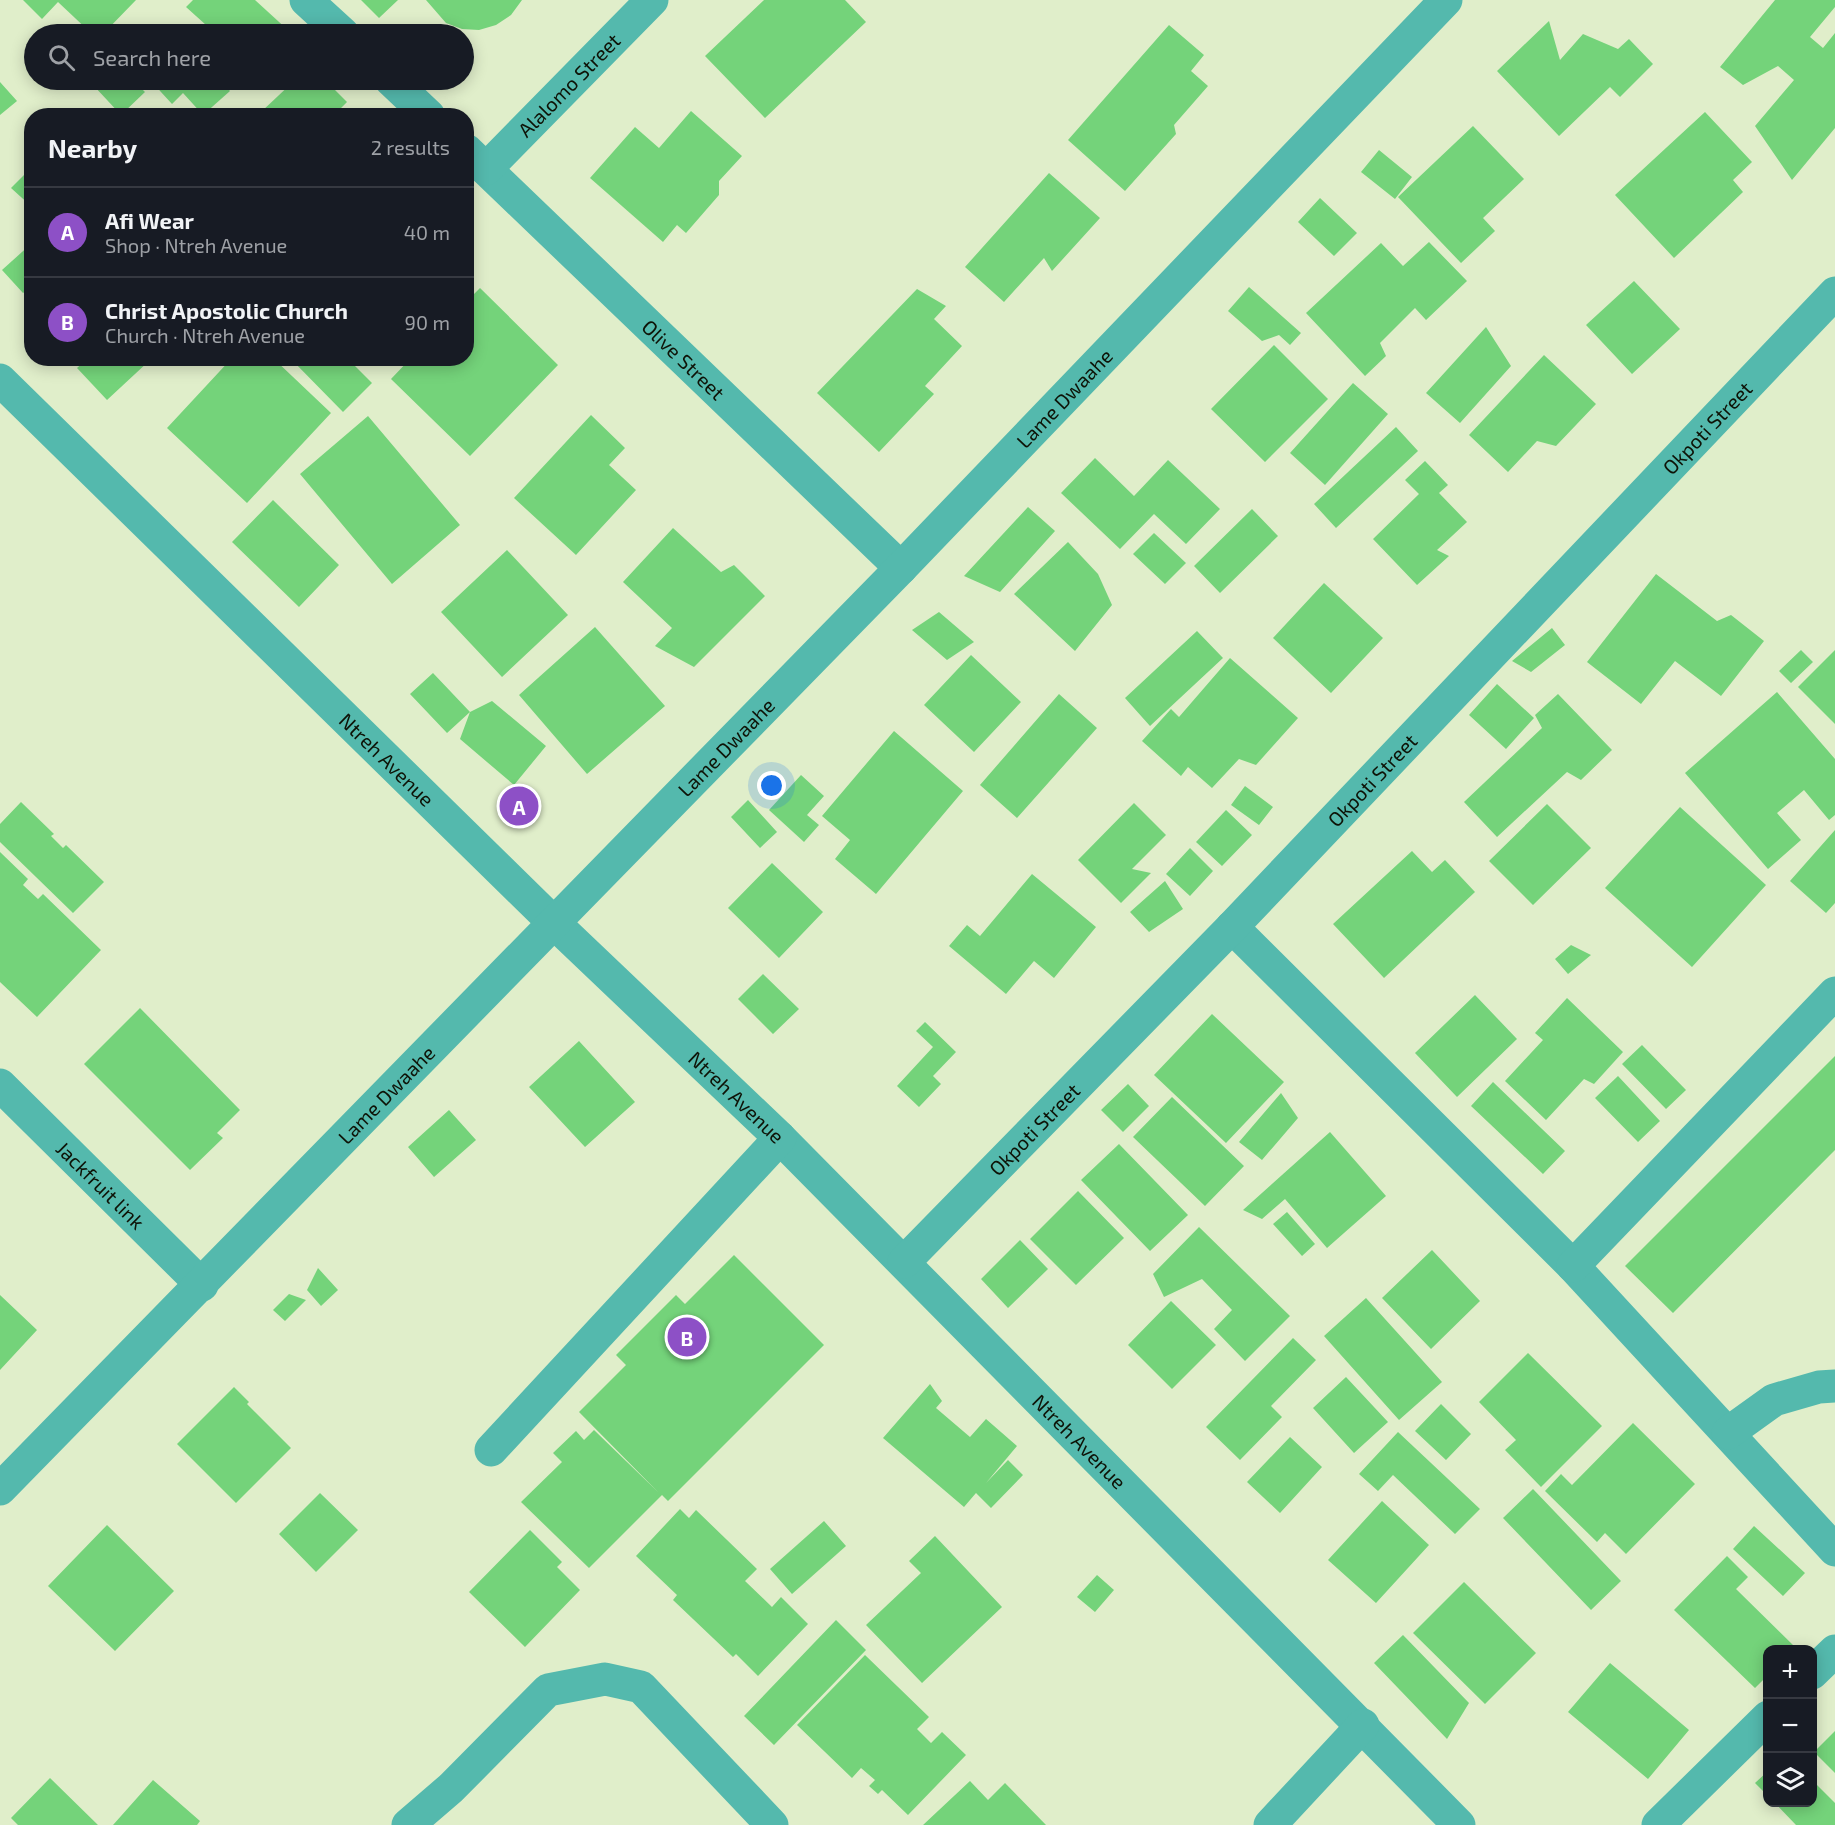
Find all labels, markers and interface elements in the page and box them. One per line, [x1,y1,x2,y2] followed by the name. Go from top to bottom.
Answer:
[24,24,474,90] search box
[513,28,625,142] street label: Alalomo Street
[45,41,78,74] icon: search
[93,44,211,70] text: Search here
[48,132,137,163] text: Nearby
[371,135,450,159] text: 2 results
[105,207,194,233] text: Afi Wear
[61,220,74,244] text: A
[404,220,450,244] text: 40 m
[105,233,287,257] text: Shop · Ntreh Avenue
[105,297,348,323] text: Christ Apostolic Church
[61,310,74,334] text: B
[405,310,450,334] text: 90 m
[637,314,730,405] street label: Olive Street
[105,323,305,347] text: Church · Ntreh Avenue
[1011,344,1117,453] street label: Lame Dwaahe
[1657,376,1757,479] street label: Okpoti Street
[673,693,779,801] street label: Lame Dwaahe
[335,708,439,811] street label: Ntreh Avenue
[1322,728,1422,831] street label: Okpoti Street
[757,771,786,800] your location
[500,784,538,828] pin: A
[333,1040,439,1149] street label: Lame Dwaahe
[684,1046,790,1148] street label: Ntreh Avenue
[984,1078,1085,1180] street label: Okpoti Street
[52,1136,150,1234] street label: Jackfruit link
[668,1314,706,1360] pin: B
[1028,1389,1131,1493] street label: Ntreh Avenue
[1763,1645,1817,1807] map controls
[1763,1645,1817,1699] button: +
[1763,1699,1817,1753] button: −
[1763,1753,1817,1807] button: layers

